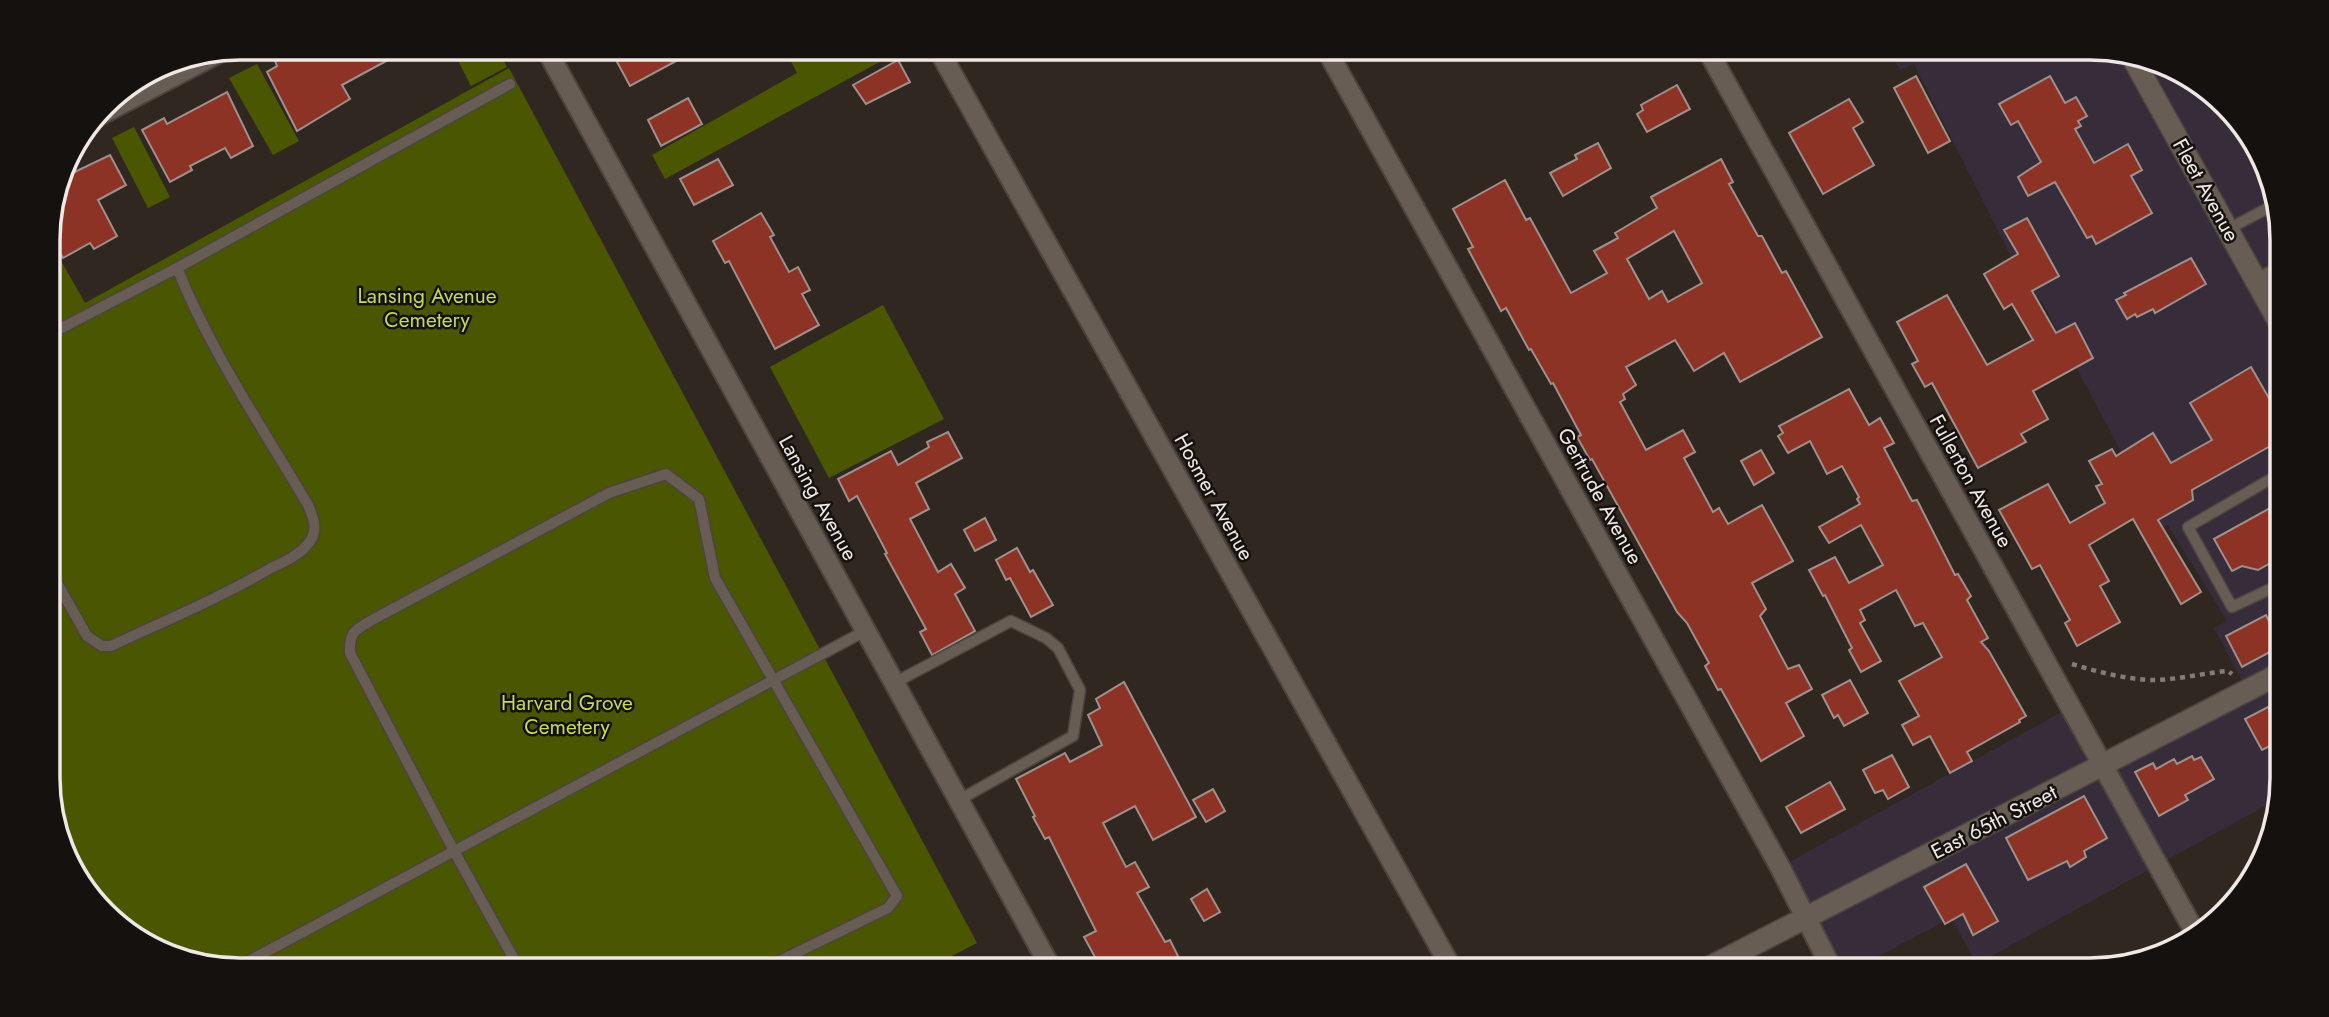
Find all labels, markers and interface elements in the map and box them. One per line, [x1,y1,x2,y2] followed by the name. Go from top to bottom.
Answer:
[2165,133,2247,247] street label: Fleet Avenue
[357,281,497,335] park label: Lansing Avenue Cemetery
[1922,409,2020,553] street label: Fullerton Avenue
[1550,422,1650,570] street label: Gertrude Avenue
[1167,428,1261,566] street label: Hosmer Avenue
[771,430,865,566] street label: Lansing Avenue
[501,688,633,742] park label: Harvard Grove Cemetery
[1926,777,2062,867] street label: East 65th Street

